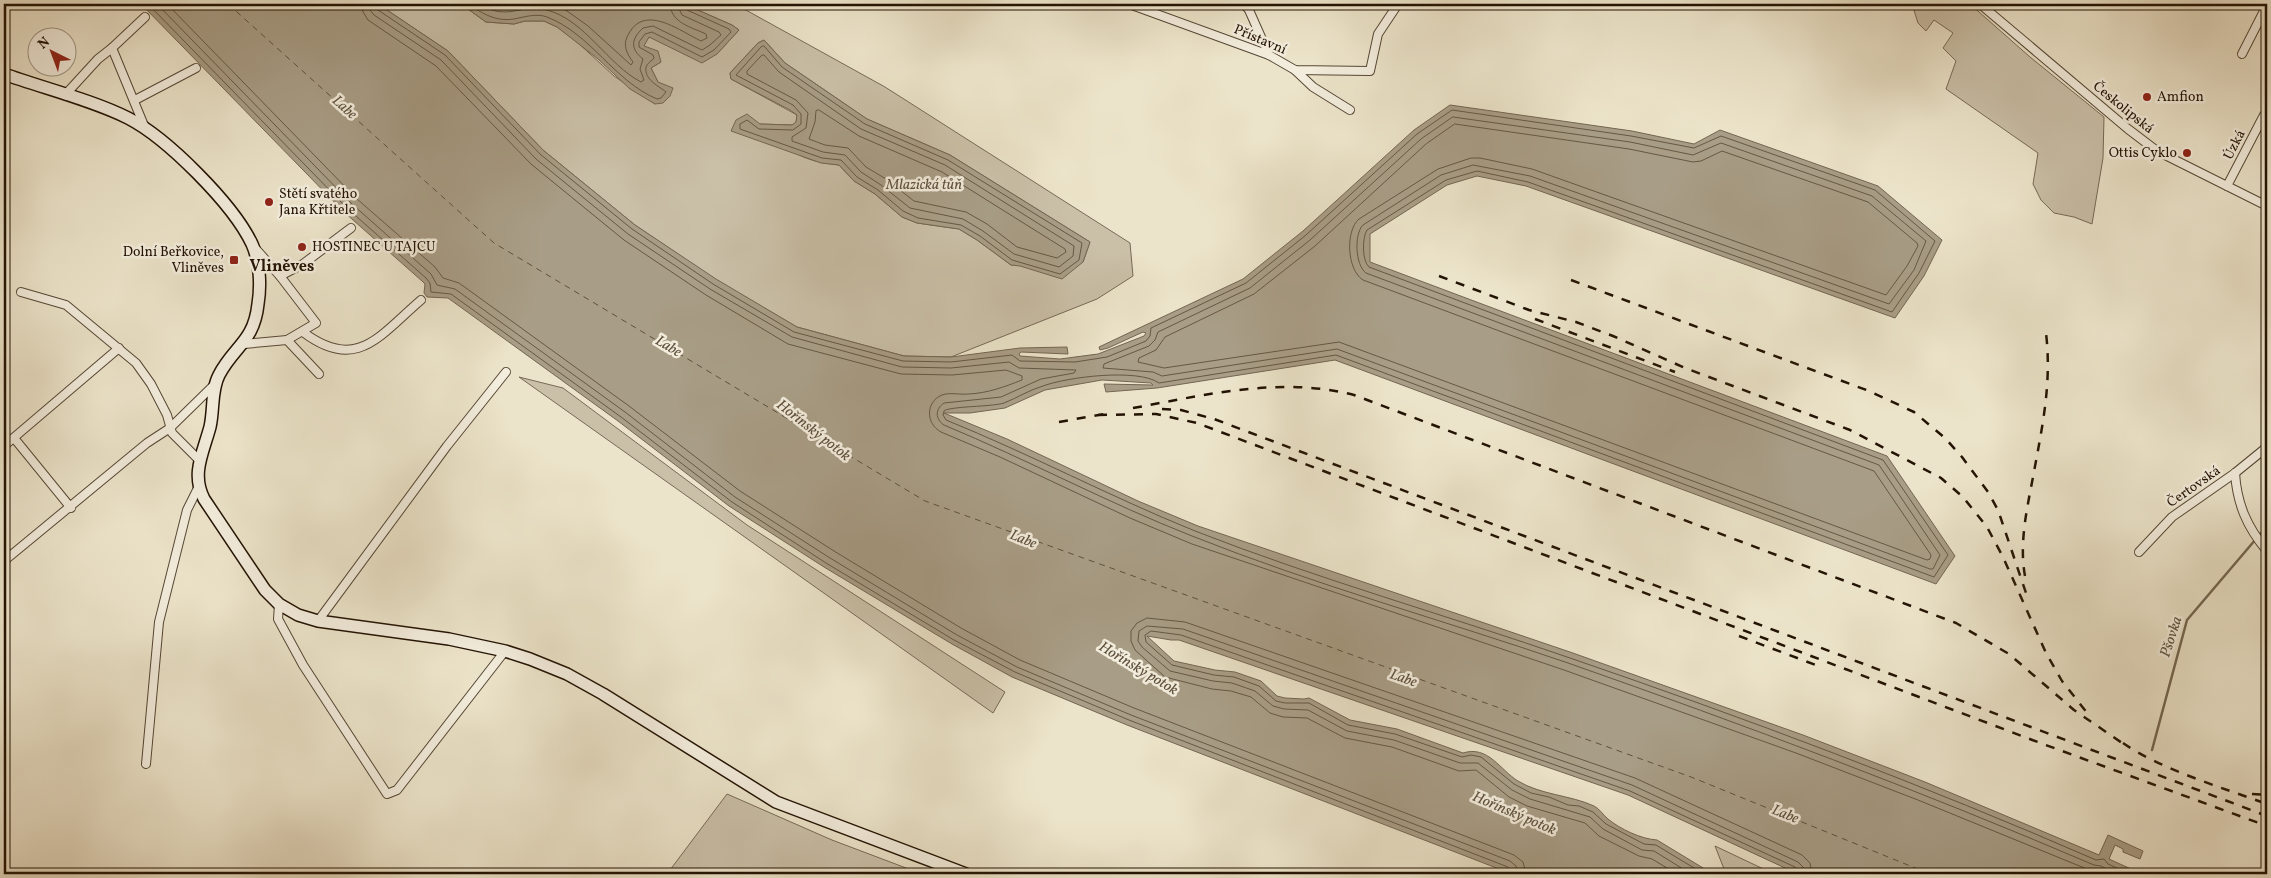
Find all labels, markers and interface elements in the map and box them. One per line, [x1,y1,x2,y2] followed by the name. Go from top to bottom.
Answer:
[1231,20,1290,60] street label: Přístavní
[28,28,78,78] north arrow
[34,33,54,54] text: N
[2088,77,2158,139] street label: Českolipská
[2157,88,2204,107] place label: Amfion
[327,91,362,125] water label: Labe
[2141,91,2153,103] marker: Amfion
[2219,126,2251,163] street label: Úzká
[2109,144,2177,163] place label: Ottis Cyklo
[2181,147,2193,159] marker: Ottis Cyklo
[885,175,962,196] water label: Mlazická tůň
[279,185,357,220] place label: Stětí svatého Jana Křtitele
[263,196,275,208] marker: Stětí svatého Jana Křtitele
[312,238,436,257] place label: HOSTINEC U TAJCU
[296,241,308,253] marker: HOSTINEC U TAJCU
[123,243,224,278] place label: Dolní Beřkovice, Vliněves
[228,254,240,266] marker: Dolní Beřkovice, Vliněves
[250,256,314,278] district label: Vliněves
[651,331,686,363] water label: Labe
[771,395,855,467] water label: Hořínský potok
[2163,462,2225,512] street label: Čertovská
[1006,525,1040,555] water label: Labe
[2156,614,2188,660] water label: Pšovka
[1094,637,1182,701] water label: Hořínský potok
[1387,665,1420,694] water label: Labe
[1469,787,1559,841] water label: Hořínský potok
[1768,800,1802,830] water label: Labe

